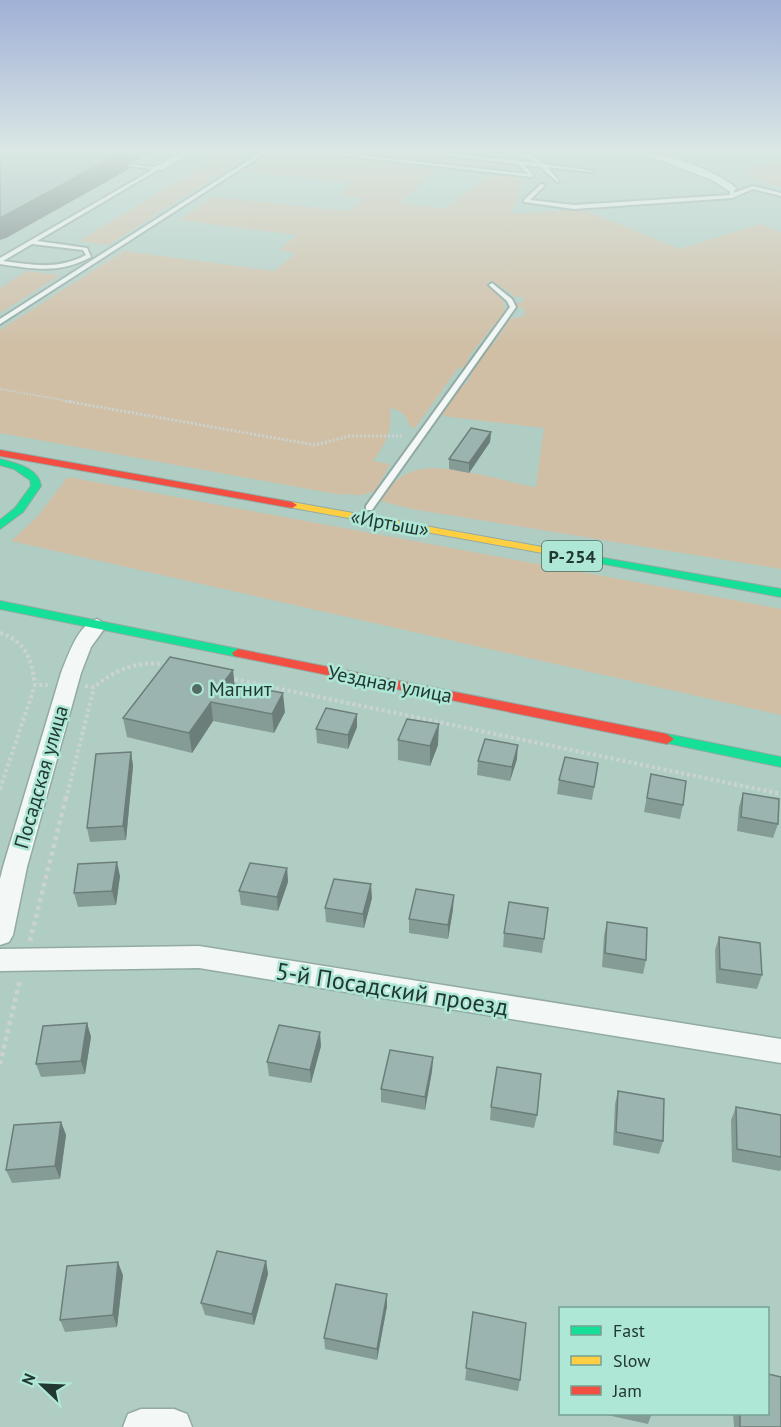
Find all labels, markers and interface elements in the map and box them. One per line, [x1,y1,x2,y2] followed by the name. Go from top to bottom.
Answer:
[349,503,431,543] street label: «Иртыш»
[542,541,602,571] road number: Р-254
[326,659,454,709] street label: Уездная улица
[209,676,272,702] place label: Магнит
[190,682,204,696] marker: Магнит
[8,702,74,852] street label: Посадская улица
[274,955,510,1023] street label: 5-й Посадский проезд
[559,1307,769,1415] legend
[613,1319,645,1342] text: Fast
[613,1349,651,1372] text: Slow
[12,1355,72,1415] north arrow
[17,1370,39,1388] text: N
[612,1379,642,1402] text: Jam

